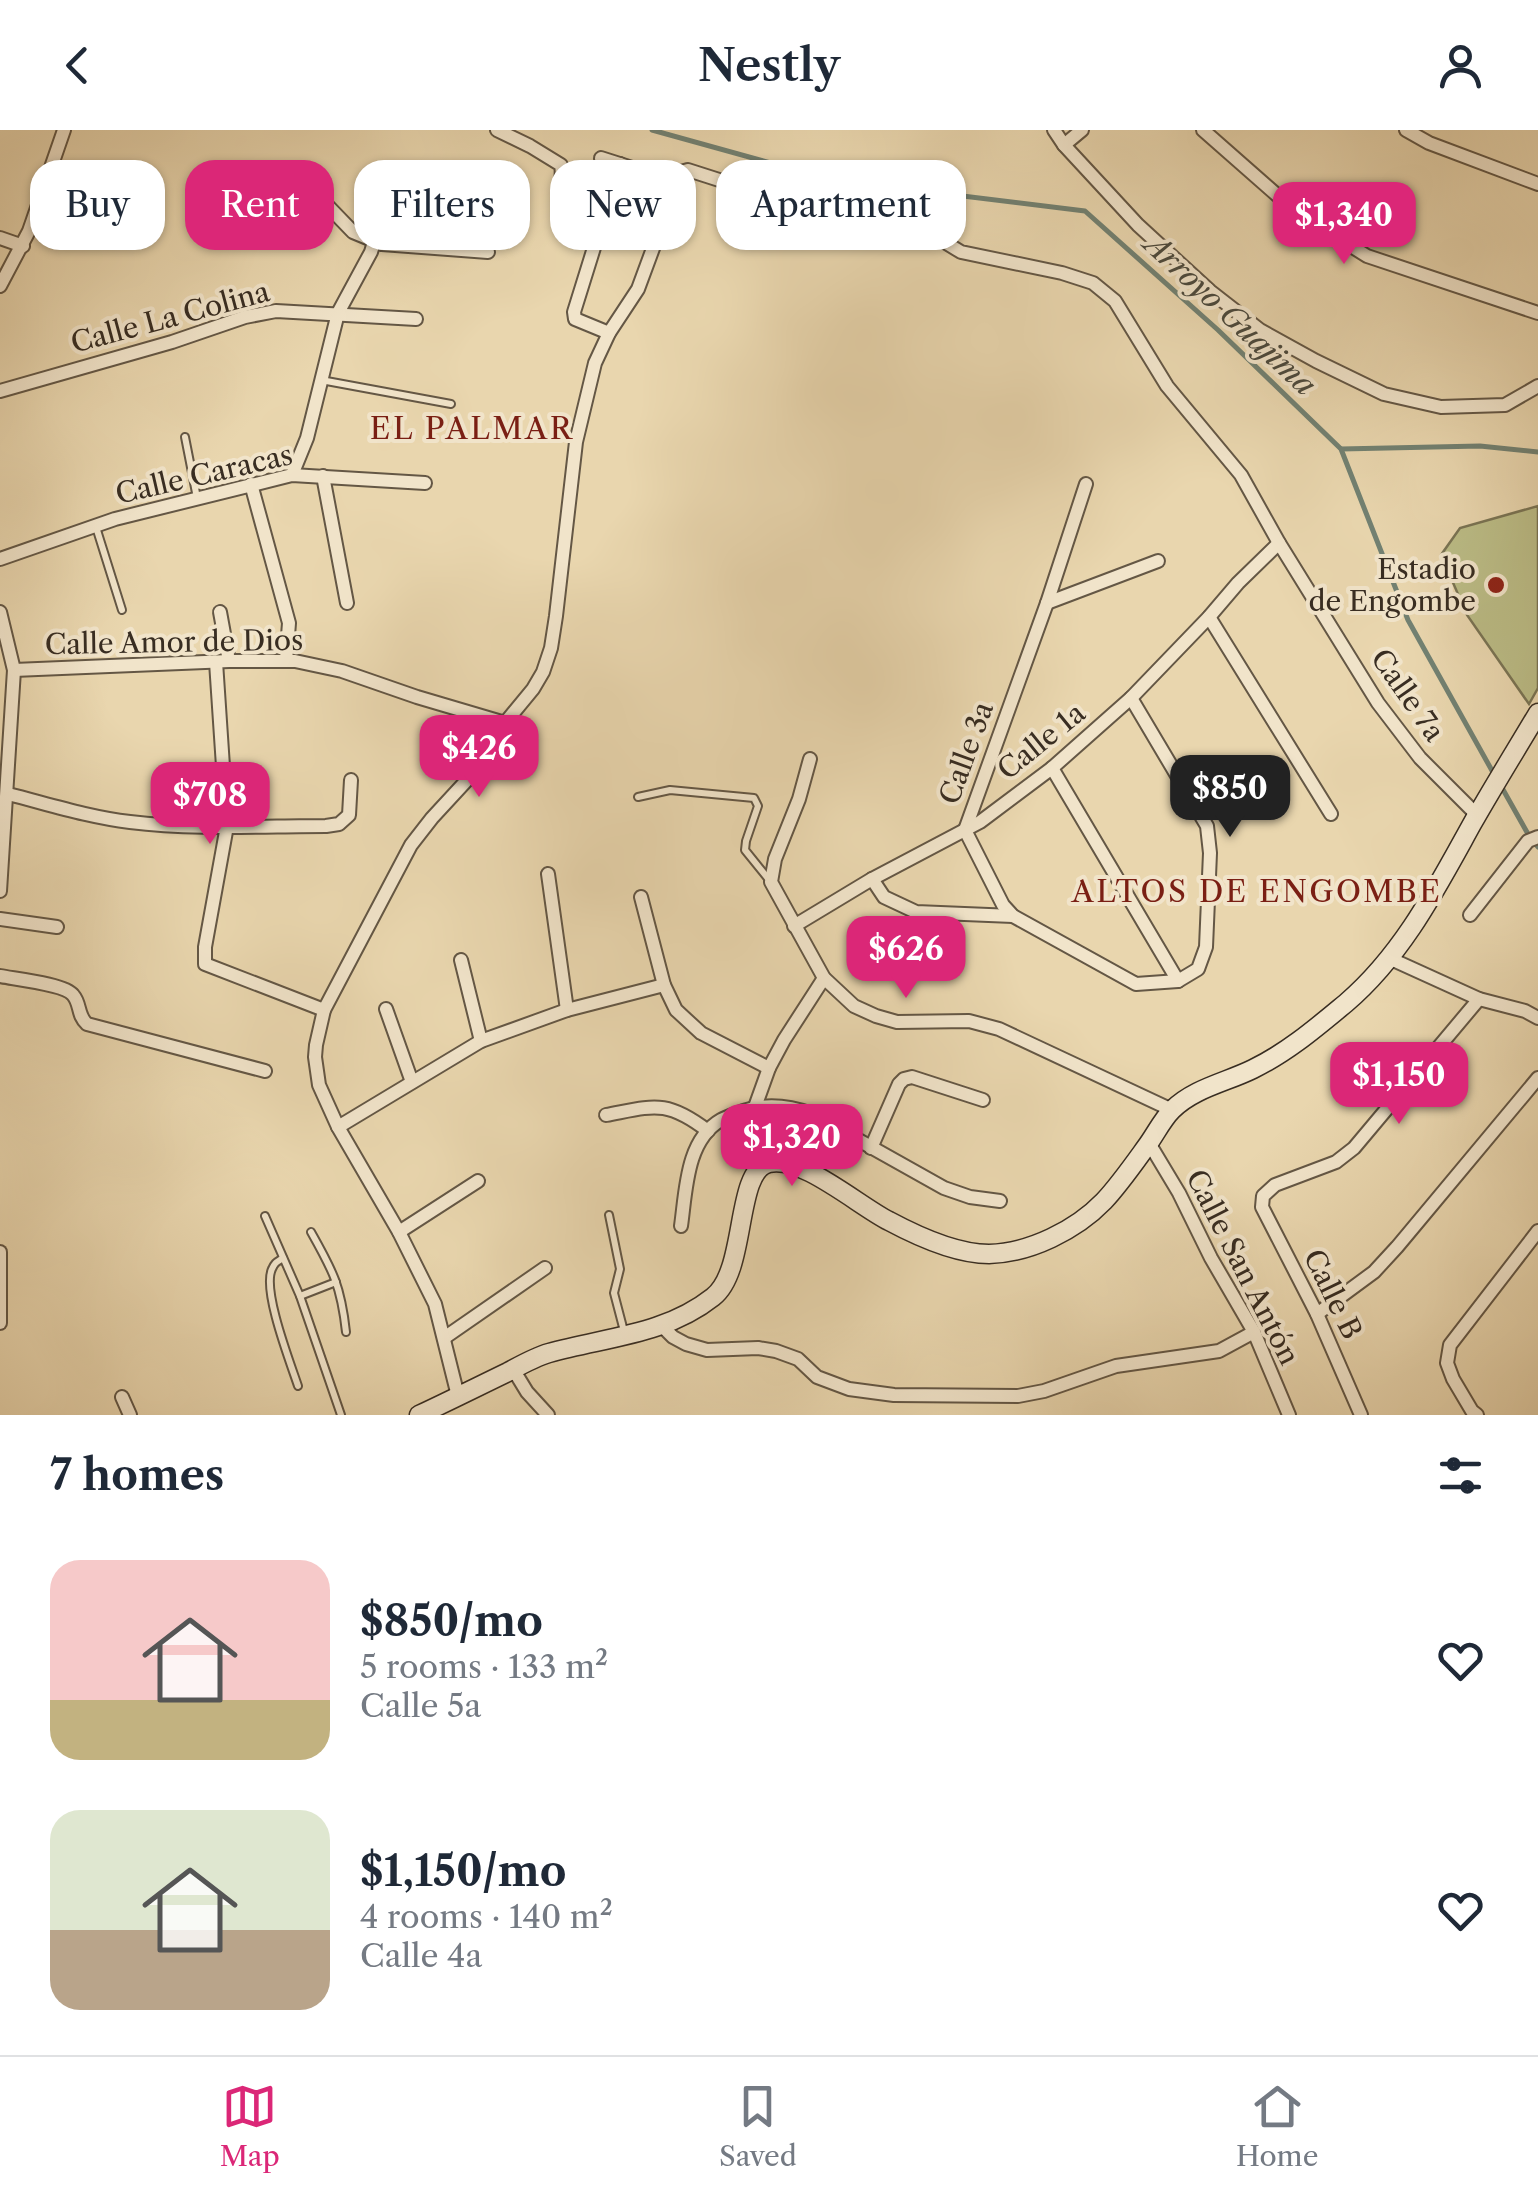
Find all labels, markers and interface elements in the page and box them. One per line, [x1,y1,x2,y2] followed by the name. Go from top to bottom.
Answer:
[698,37,840,93] text: Nestly
[50,38,105,93] icon: back
[1433,38,1488,93] icon: person
[30,160,165,250] chip: Buy
[185,160,334,250] chip: Rent
[354,160,530,250] chip: Filters
[550,160,696,250] chip: New
[716,160,966,250] chip: Apartment
[1263,182,1425,267] pin: $1,340
[1295,195,1393,234] text: $1,340
[1134,223,1324,403] water label: Arroyo Guajima
[67,274,273,360] street label: Calle La Colina
[370,410,574,447] district label: EL PALMAR
[112,437,296,511] street label: Calle Caracas
[1309,552,1476,618] place label: Estadio de Engombe
[1485,574,1507,596] marker: Estadio de Engombe
[44,623,304,661] street label: Calle Amor de Dios
[1364,642,1452,748] street label: Calle 7a
[990,695,1092,787] street label: Calle 1a
[932,697,1000,809] street label: Calle 3a
[420,715,538,800] pin: $426
[442,728,516,767] text: $426
[1171,755,1289,840] pin: $850
[151,762,269,847] pin: $708
[1192,768,1268,807] text: $850
[173,775,247,814] text: $708
[1071,873,1442,910] district label: ALTOS DE ENGOMBE
[847,916,965,1001] pin: $626
[868,929,944,968] text: $626
[1318,1042,1480,1127] pin: $1,150
[1352,1055,1446,1094] text: $1,150
[711,1104,873,1189] pin: $1,320
[743,1117,841,1156] text: $1,320
[1179,1164,1307,1370] street label: Calle San Antón
[1297,1244,1369,1344] street label: Calle B
[1433,1448,1488,1503] icon: filters
[50,1449,224,1501] text: 7 homes
[360,1595,543,1647] text: $850/mo
[130,1600,250,1720] icon: home
[1433,1633,1488,1688] icon: heart
[360,1647,608,1686] text: 5 rooms · 133 m²
[360,1686,481,1725] text: Calle 5a
[360,1845,566,1897] text: $1,150/mo
[130,1850,250,1970] icon: home
[1433,1883,1488,1938] icon: heart
[360,1897,613,1936] text: 4 rooms · 140 m²
[360,1936,482,1975] text: Calle 4a
[220,2079,280,2173] tab: Map
[719,2079,797,2173] tab: Saved
[1236,2079,1318,2173] tab: Home

